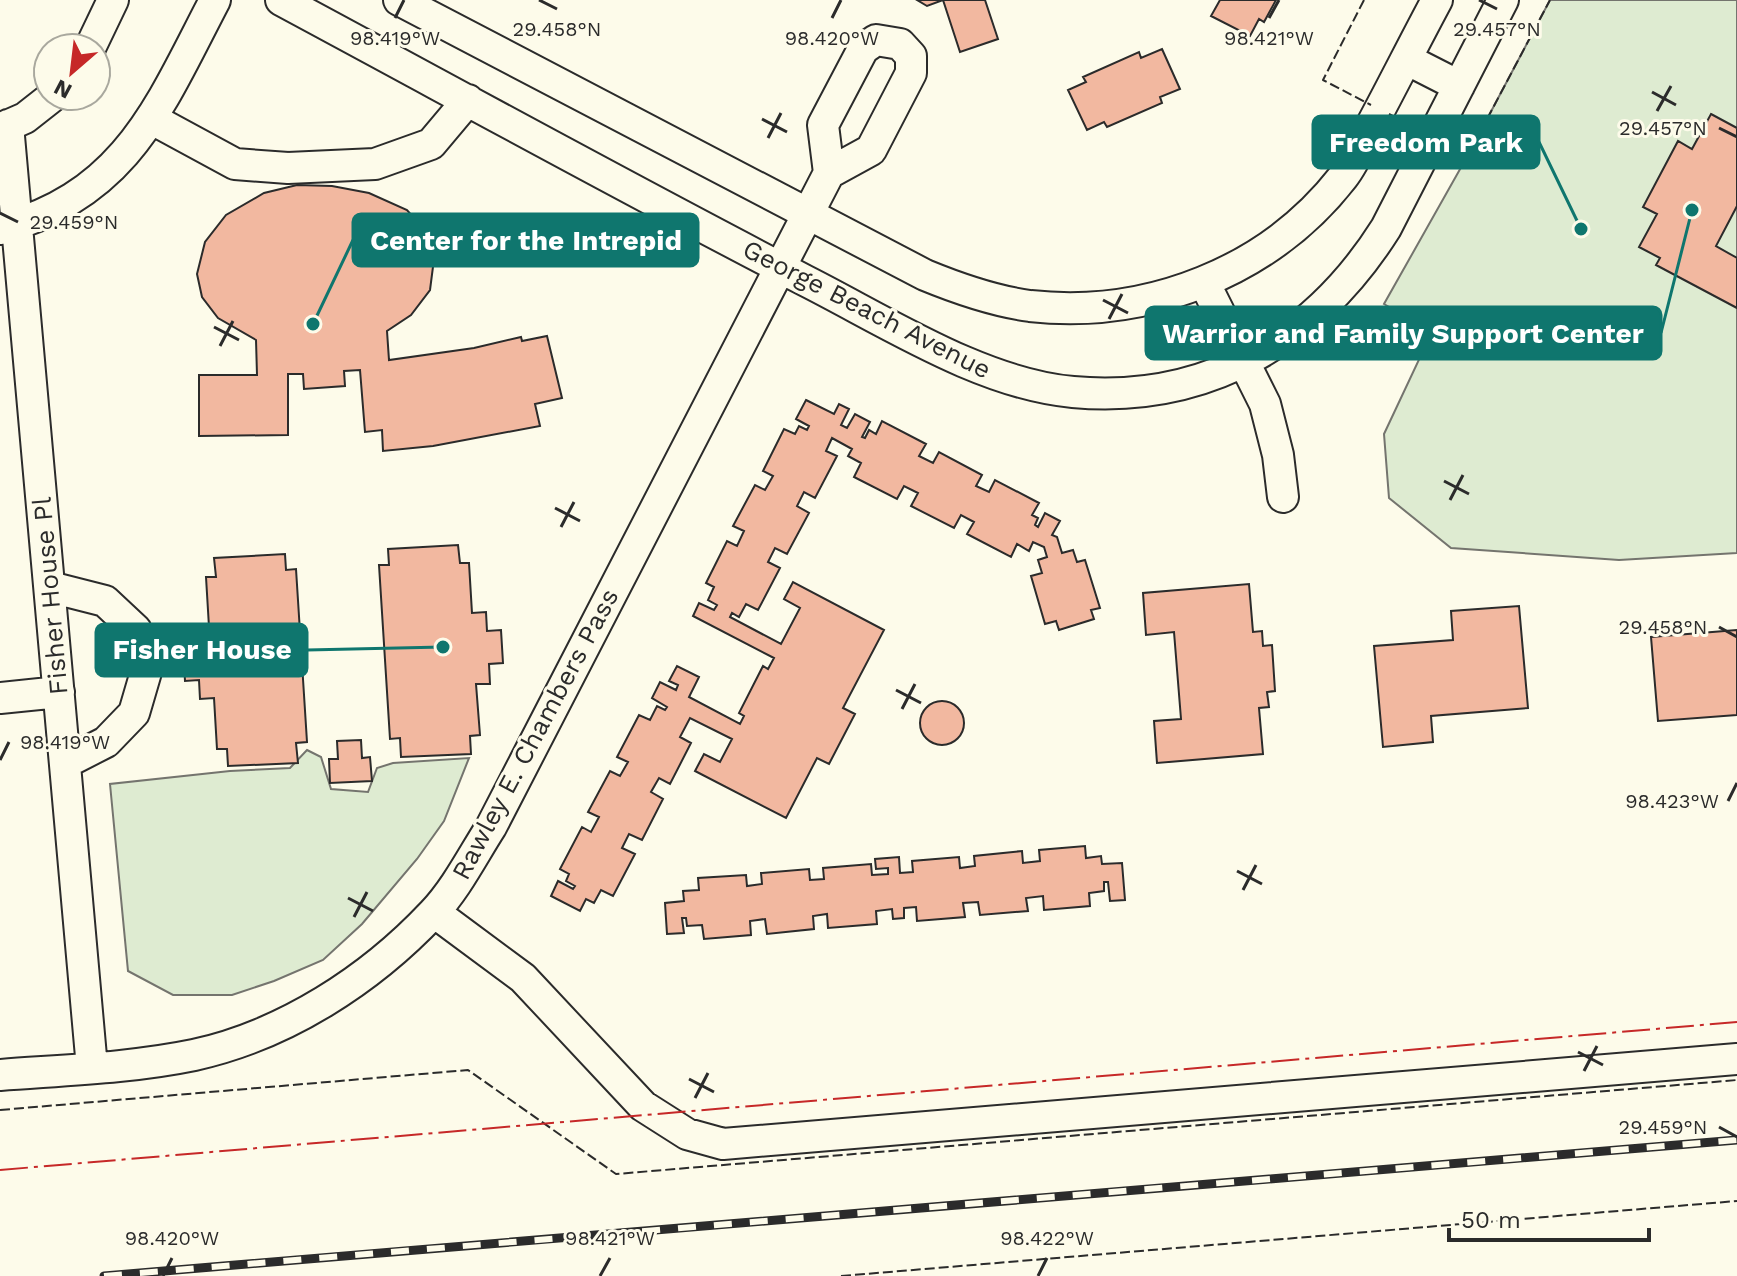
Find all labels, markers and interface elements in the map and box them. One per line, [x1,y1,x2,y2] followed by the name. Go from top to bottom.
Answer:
[513,17,601,41] text: 29.458°N
[1453,17,1541,41] text: 29.457°N
[350,26,440,50] text: 98.419°W
[785,26,879,50] text: 98.420°W
[1224,26,1314,50] text: 98.421°W
[32,32,112,112] north arrow
[50,74,76,104] text: N
[1313,116,1539,168] callout: Freedom Park
[1619,116,1707,140] text: 29.457°N
[1329,126,1524,159] text: Freedom Park
[30,210,118,234] text: 29.459°N
[353,214,698,266] callout: Center for the Intrepid
[370,224,682,257] text: Center for the Intrepid
[738,233,996,385] street label: George Beach Avenue
[1146,307,1661,359] callout: Warrior and Family Support Center
[1162,317,1644,350] text: Warrior and Family Support Center
[26,496,74,696] street label: Fisher House Pl
[445,583,625,885] street label: Rawley E. Chambers Pass
[1619,615,1707,639] text: 29.458°N
[96,624,307,676] callout: Fisher House
[112,633,292,666] text: Fisher House
[20,730,110,754] text: 98.419°W
[1625,789,1719,813] text: 98.423°W
[1619,1115,1707,1139] text: 29.459°N
[1449,1192,1649,1242] scale bar
[1461,1206,1521,1234] text: 50 m
[125,1226,219,1250] text: 98.420°W
[565,1226,655,1250] text: 98.421°W
[1000,1226,1094,1250] text: 98.422°W

